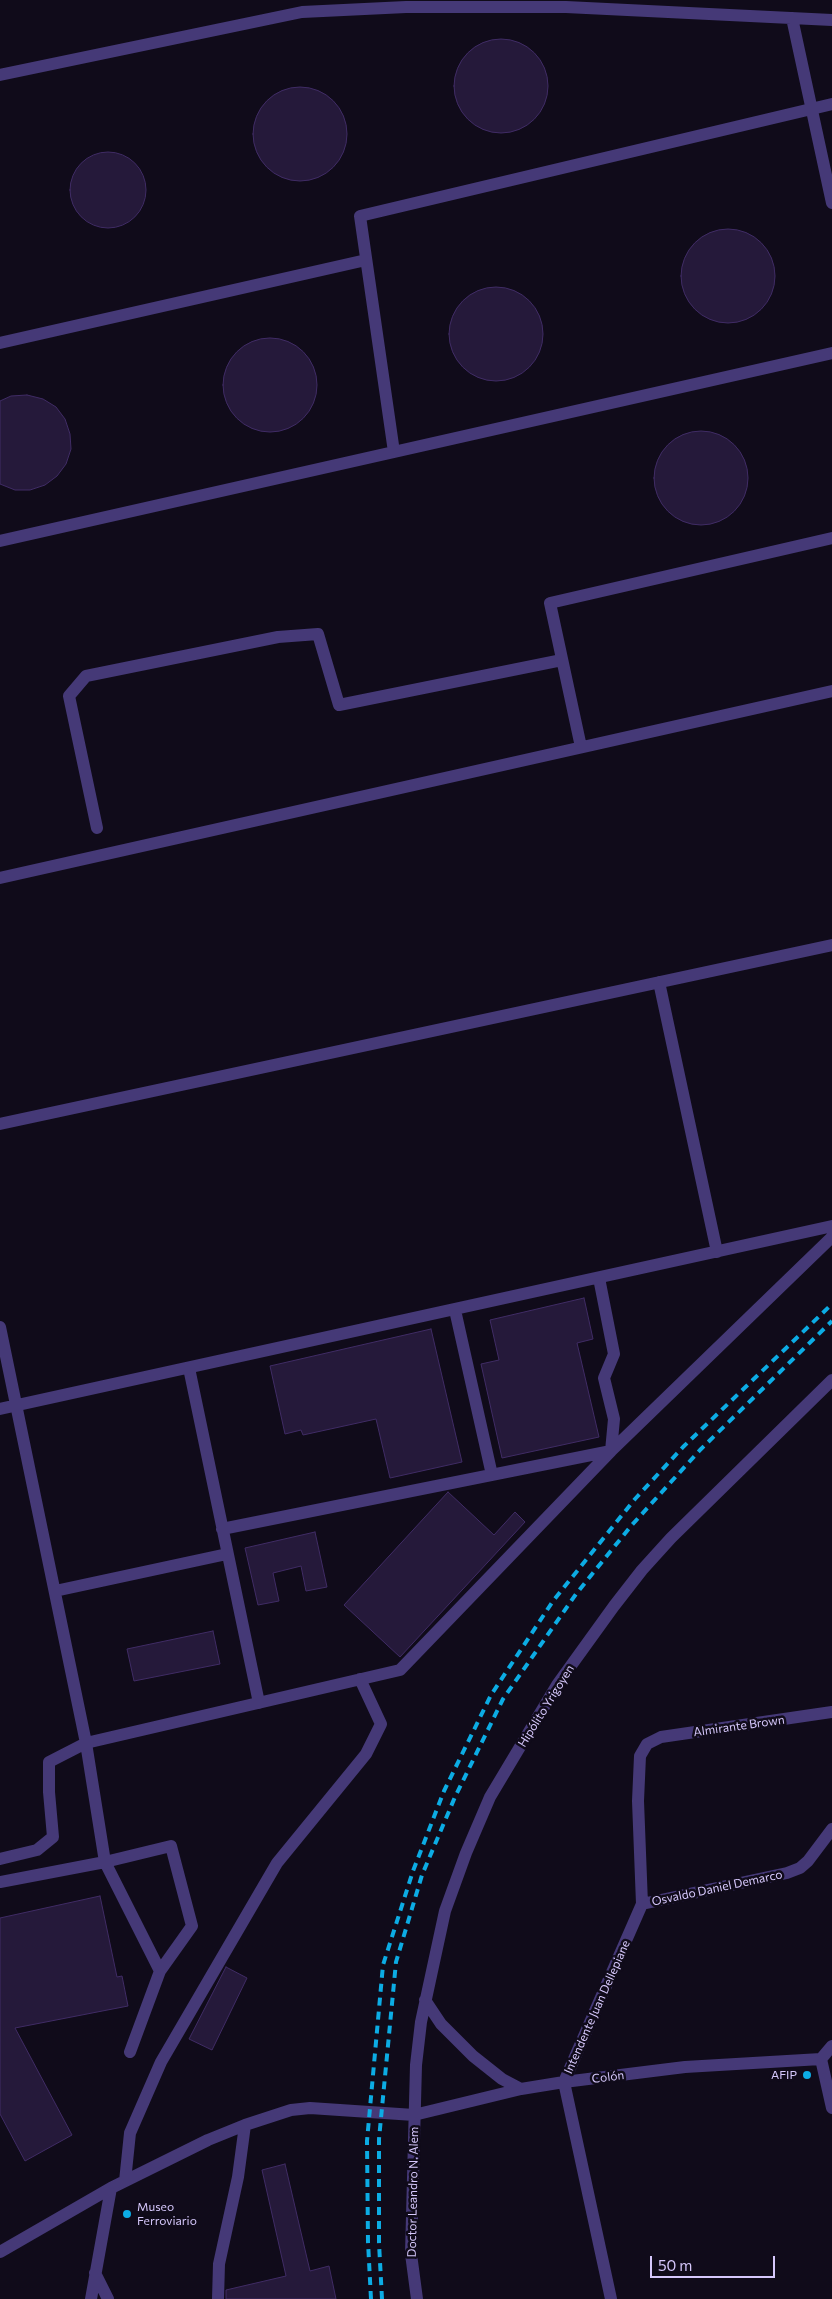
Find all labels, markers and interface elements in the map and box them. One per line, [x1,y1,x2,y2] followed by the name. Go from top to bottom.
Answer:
[515,1662,577,1750] street label: Hipólito Yrigoyen
[692,1712,786,1740] street label: Almirante Brown
[650,1867,784,1909] street label: Osvaldo Daniel Demarco
[561,1938,633,2076] street label: Intendente Juan Dellepiane
[591,2068,625,2086] street label: Colón
[771,2068,797,2082] place label: AFIP
[801,2069,813,2081] marker: AFIP
[405,2127,421,2257] street label: Doctor Leandro N. Alem
[137,2200,197,2228] place label: Museo Ferroviario
[121,2208,133,2220] marker: Museo Ferroviario
[652,2246,777,2278] scale bar
[658,2256,692,2274] text: 50 m

